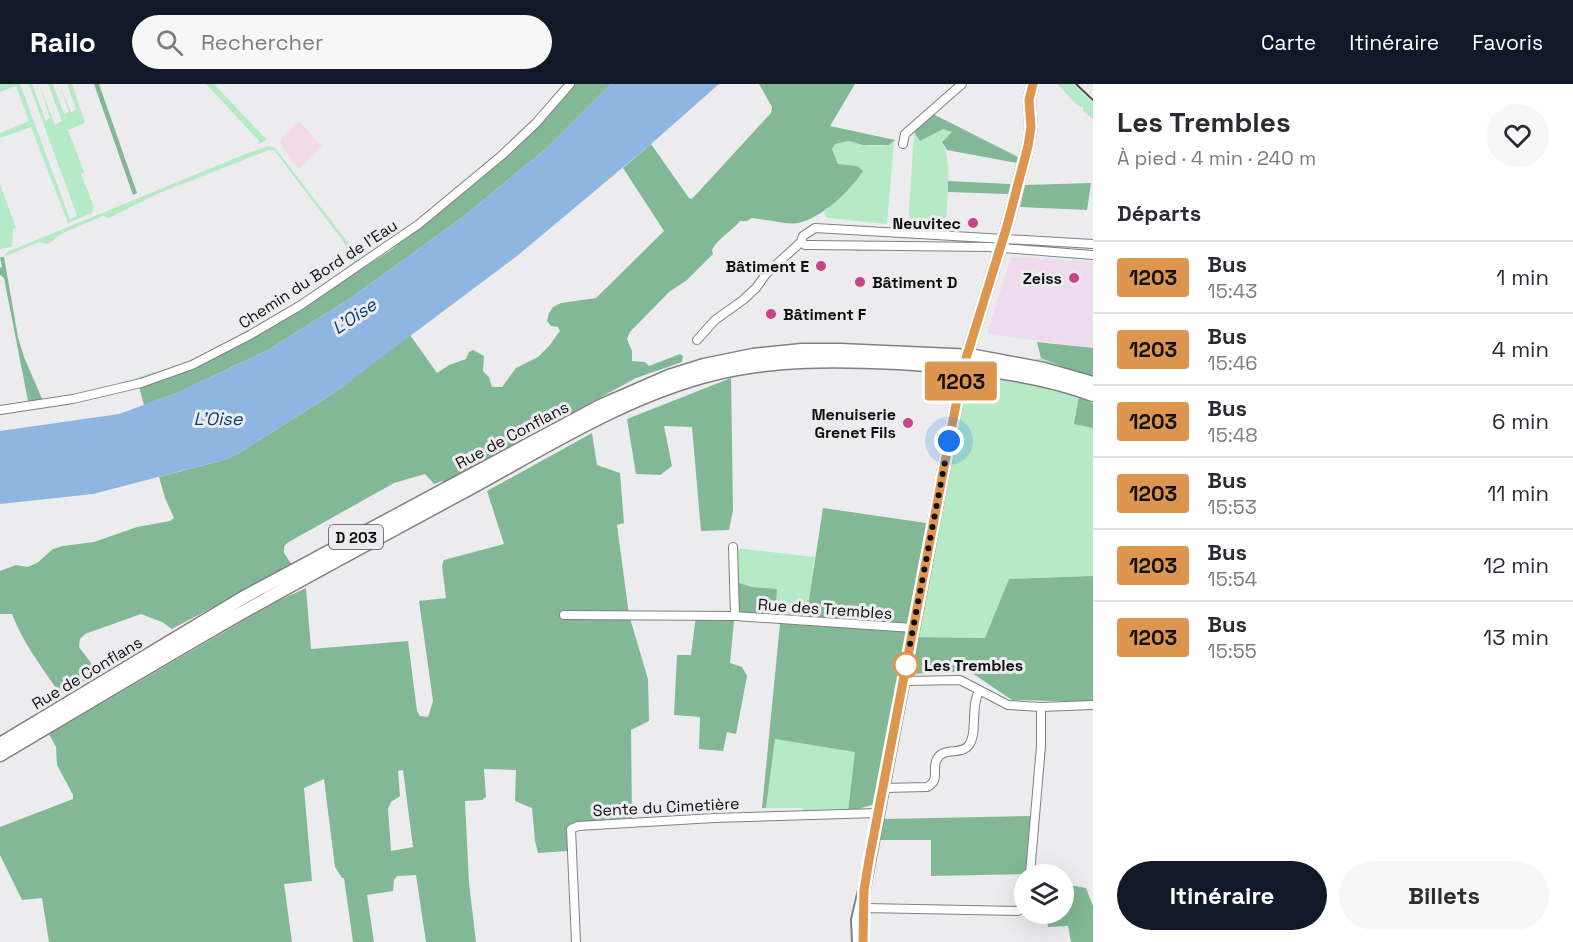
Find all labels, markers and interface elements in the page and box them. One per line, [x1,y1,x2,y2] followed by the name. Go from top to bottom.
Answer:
[132,15,552,69] search box
[30,24,96,60] text: Railo
[153,26,186,59] icon: search
[201,28,323,56] text: Rechercher
[1261,29,1316,56] text: Carte
[1349,29,1439,56] text: Itinéraire
[1472,29,1543,56] text: Favoris
[1117,104,1291,140] text: Les Trembles
[1486,104,1549,167] button: heart
[1117,145,1316,171] text: À pied · 4 min · 240 m
[1117,199,1201,227] text: Départs
[893,213,961,234] place label: Neuvitec
[234,215,402,333] street label: Chemin du Bord de l'Eau
[966,216,980,230] marker: Neuvitec
[1207,250,1247,278] text: Bus
[725,256,809,277] place label: Bâtiment E
[814,259,828,273] marker: Bâtiment E
[1496,263,1549,291] text: 1 min
[1129,264,1177,291] text: 1203
[1023,268,1062,289] place label: Zeiss
[1067,271,1081,285] marker: Zeiss
[872,272,957,293] place label: Bâtiment D
[853,275,867,289] marker: Bâtiment D
[1207,278,1257,304] text: 15:43
[327,292,382,339] water label: L'Oise
[783,304,867,325] place label: Bâtiment F
[764,307,778,321] marker: Bâtiment F
[1207,322,1247,350] text: Bus
[1492,335,1549,363] text: 4 min
[1129,336,1177,363] text: 1203
[1207,350,1257,376] text: 15:46
[919,362,1003,400] line badge: 1203
[937,368,985,395] text: 1203
[1207,394,1247,422] text: Bus
[452,396,572,474] street label: Rue de Conflans
[811,404,896,443] place label: Menuiserie Grenet Fils
[194,407,244,430] water label: L’Oise
[1492,407,1549,435] text: 6 min
[1129,408,1177,435] text: 1203
[901,416,915,430] marker: Menuiserie Grenet Fils
[1207,422,1258,448] text: 15:48
[934,426,964,456] your location
[1207,466,1247,494] text: Bus
[1487,479,1549,507] text: 11 min
[1129,480,1177,507] text: 1203
[1207,494,1257,520] text: 15:53
[329,525,383,549] road number: D 203
[1207,538,1247,566] text: Bus
[1483,551,1549,579] text: 12 min
[1129,552,1177,579] text: 1203
[1207,566,1257,592] text: 15:54
[757,594,893,624] street label: Rue des Trembles
[1207,610,1247,638] text: Bus
[1483,623,1549,651] text: 13 min
[1129,624,1177,651] text: 1203
[28,632,146,714] street label: Rue de Conflans
[1207,638,1257,664] text: 15:55
[893,652,919,678] marker: Les Trembles
[924,655,1023,676] place label: Les Trembles
[592,793,740,821] street label: Sente du Cimetière
[1117,861,1327,930] button: Itinéraire
[1339,861,1549,930] button: Billets
[1014,864,1074,924] map controls
[1014,864,1074,924] button: layers

